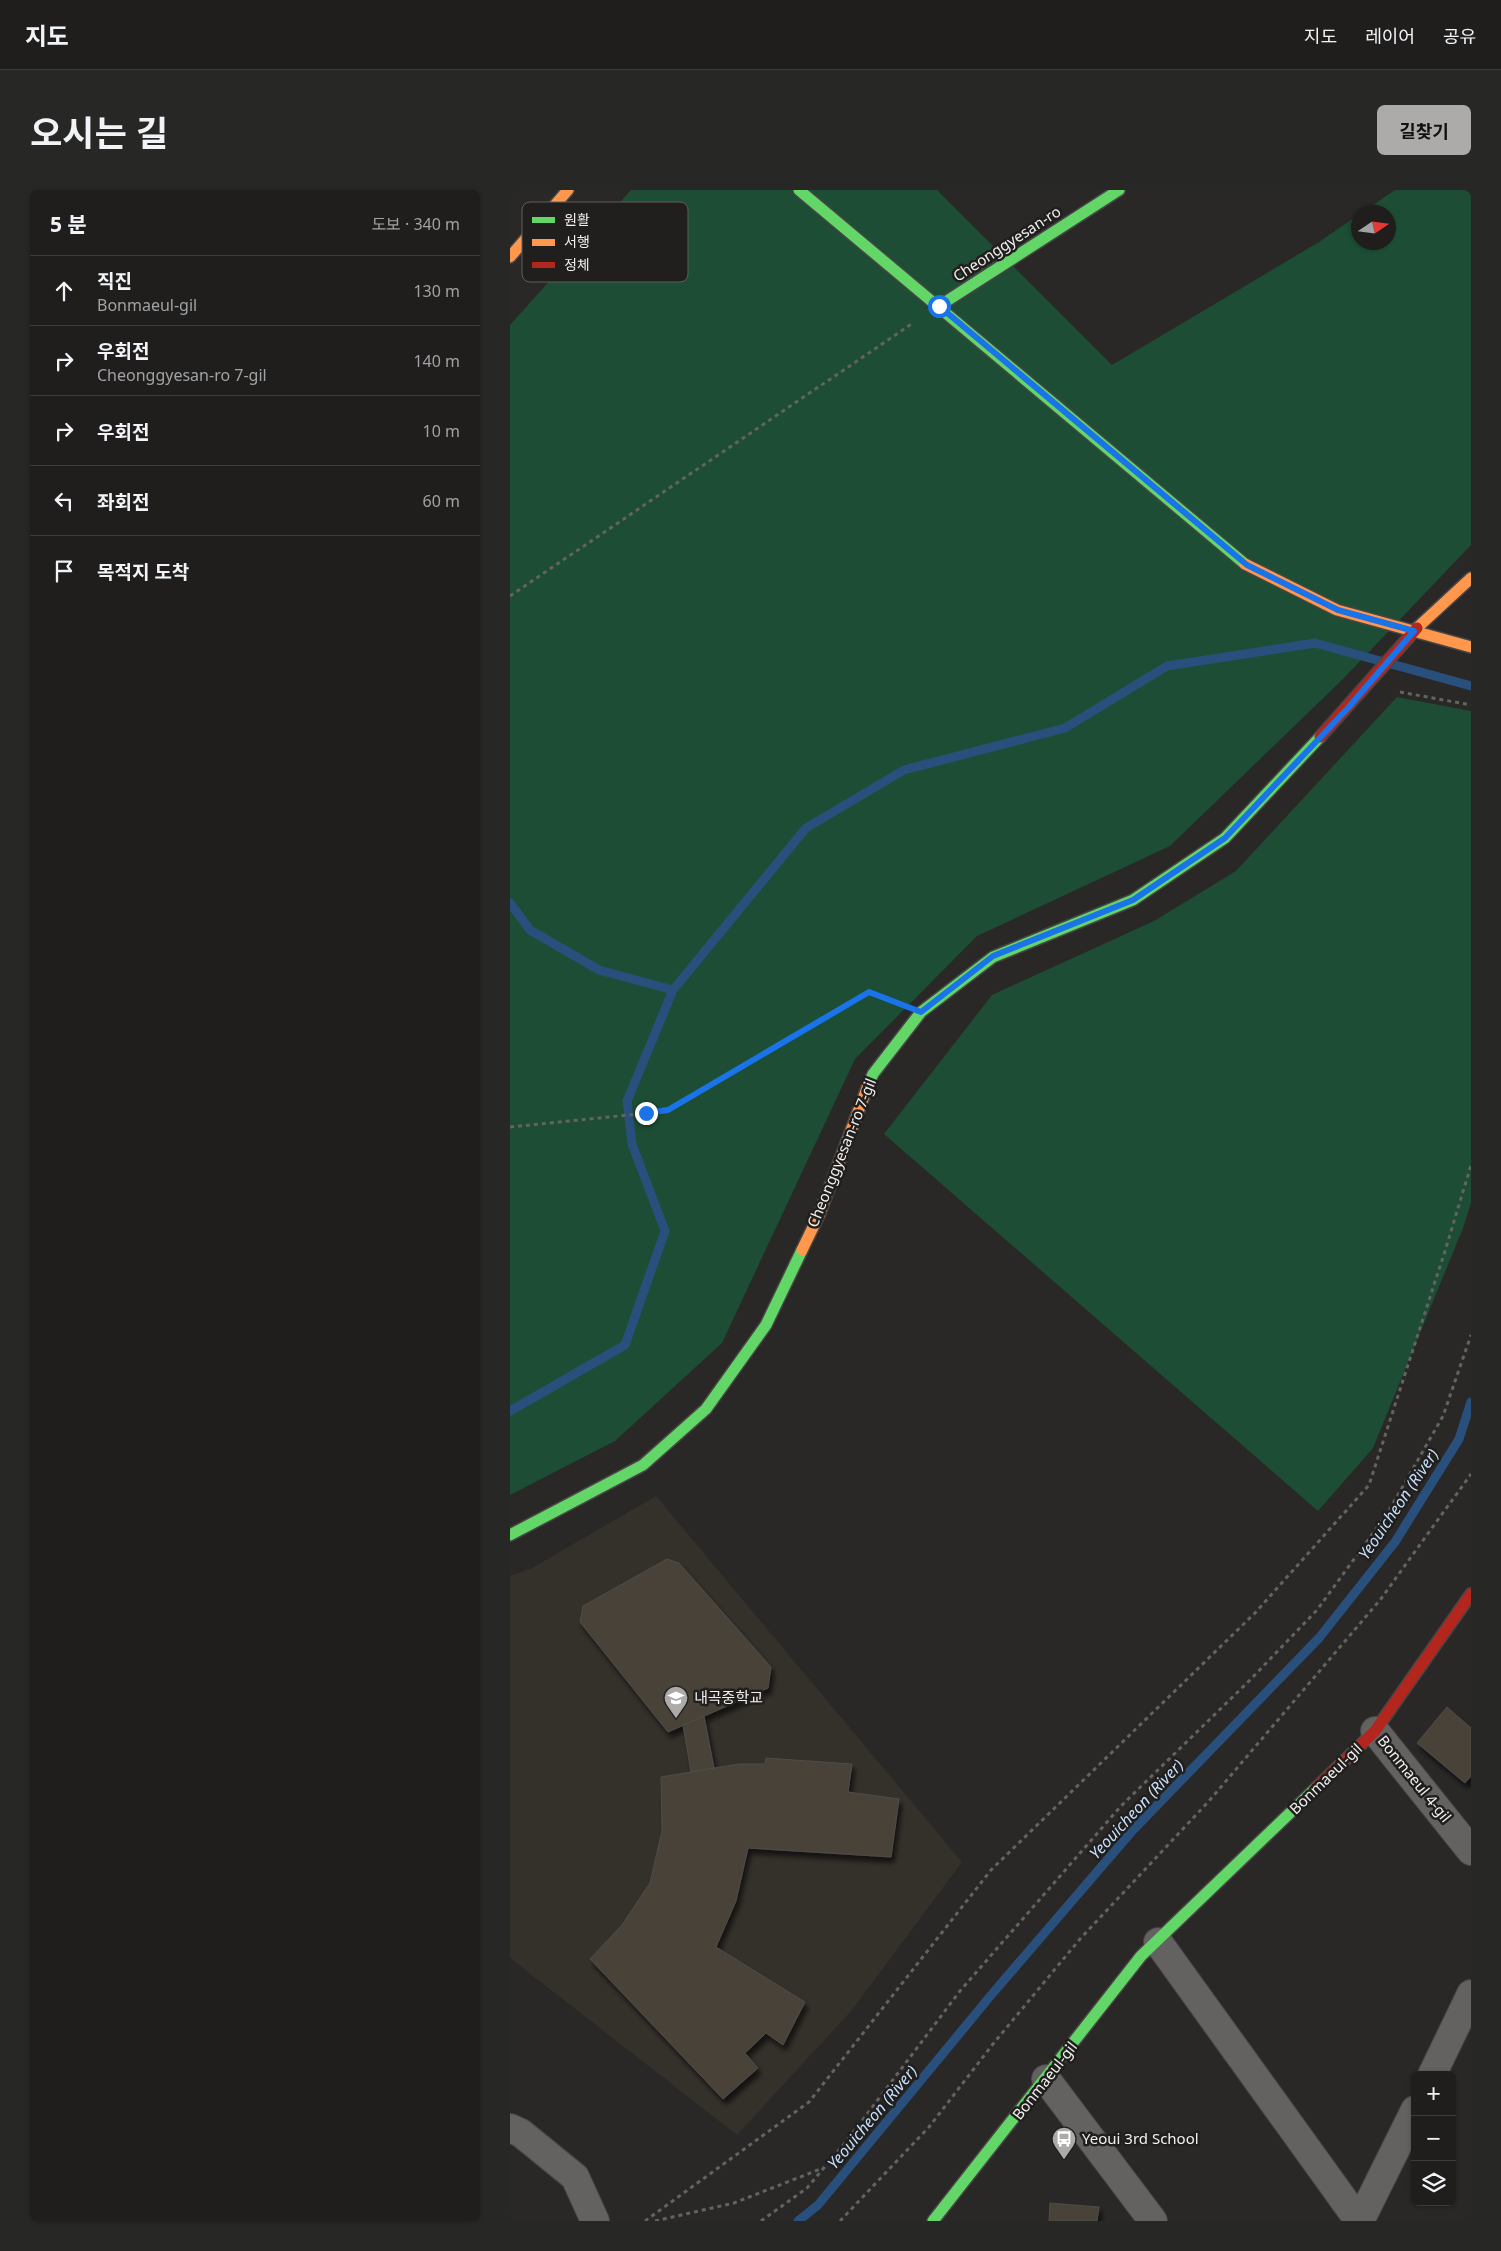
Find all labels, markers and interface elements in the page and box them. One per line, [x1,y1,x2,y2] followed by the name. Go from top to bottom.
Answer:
[25,19,69,52] text: 지도
[1304,24,1337,48] text: 지도
[1365,24,1415,48] text: 레이어
[1443,24,1476,48] text: 공유
[1377,105,1471,155] button: 길찾기
[30,109,168,156] text: 오시는 길
[949,201,1064,286] street label: Cheonggyesan-ro
[522,202,688,282] legend
[1351,205,1396,250] north arrow
[50,210,87,238] text: 5 분
[564,210,590,229] text: 원활
[371,213,460,235] text: 도보 · 340 m
[564,232,590,251] text: 서행
[564,255,590,274] text: 정체
[97,268,132,294] text: 직진
[50,277,78,305] icon: ahead
[413,280,460,302] text: 130 m
[97,294,197,316] text: Bonmaeul-gil
[928,295,951,318] route start
[97,338,149,364] text: 우회전
[50,347,78,375] icon: right
[413,350,460,372] text: 140 m
[97,364,267,386] text: Cheonggyesan-ro 7-gil
[50,417,78,445] icon: right
[97,419,149,445] text: 우회전
[423,420,460,442] text: 10 m
[50,487,78,515] icon: left
[97,489,149,515] text: 좌회전
[423,490,460,512] text: 60 m
[50,557,78,585] icon: arrive
[97,559,189,585] text: 목적지 도착
[802,1075,880,1230] street label: Cheonggyesan-ro 7-gil
[635,1102,658,1125] route end
[1353,1444,1443,1564] water label: Yeouicheon (River)
[663,1685,689,1719] school or university icon: 내곡중학교
[694,1687,763,1707] place label: 내곡중학교
[1374,1731,1456,1826] street label: Bonmaeul 4-gil
[1285,1738,1366,1818] street label: Bonmaeul-gil
[1084,1754,1188,1864] water label: Yeouicheon (River)
[1007,2037,1081,2124] street label: Bonmaeul-gil
[822,2060,922,2174] water label: Yeouicheon (River)
[1411,2071,1456,2206] map controls
[1411,2071,1456,2116] button: +
[1411,2116,1456,2161] button: −
[1051,2126,1077,2160] bus stop icon: Yeoui 3rd School
[1082,2128,1199,2148] place label: Yeoui 3rd School
[1411,2161,1456,2206] button: layers

